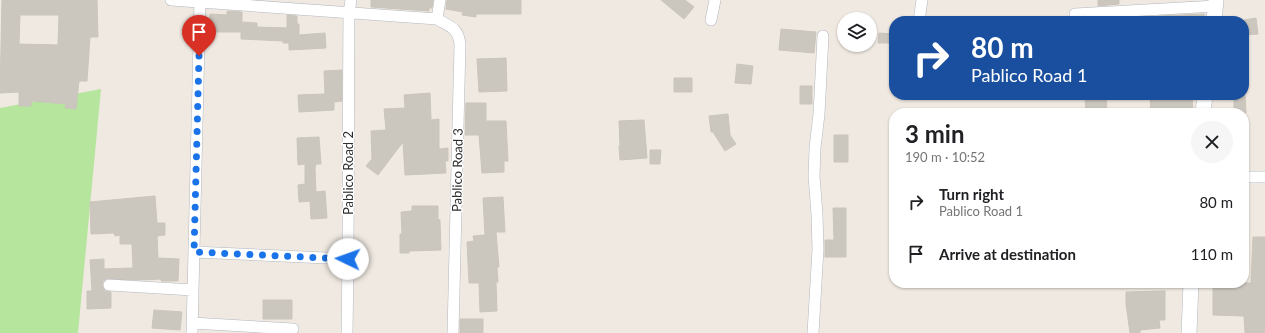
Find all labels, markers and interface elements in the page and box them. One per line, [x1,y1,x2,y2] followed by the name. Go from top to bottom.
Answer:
[837,12,877,52] map controls
[837,12,877,52] button: layers
[182,15,216,56] pin
[188,21,210,43] icon: arrive
[971,30,1034,64] text: 80 m
[905,32,957,84] icon: right
[971,64,1087,86] text: Pablico Road 1
[905,119,965,148] text: 3 min
[1191,121,1233,163] button: close
[448,128,466,212] street label: Pablico Road 3
[340,131,356,215] street label: Pablico Road 2
[905,149,985,165] text: 190 m · 10:52
[939,185,1004,203] text: Turn right
[905,191,927,213] icon: right
[1199,193,1233,211] text: 80 m
[939,203,1023,219] text: Pablico Road 1
[327,238,369,280] position arrow
[905,243,927,265] icon: arrive
[939,245,1076,263] text: Arrive at destination
[1191,245,1233,263] text: 110 m

